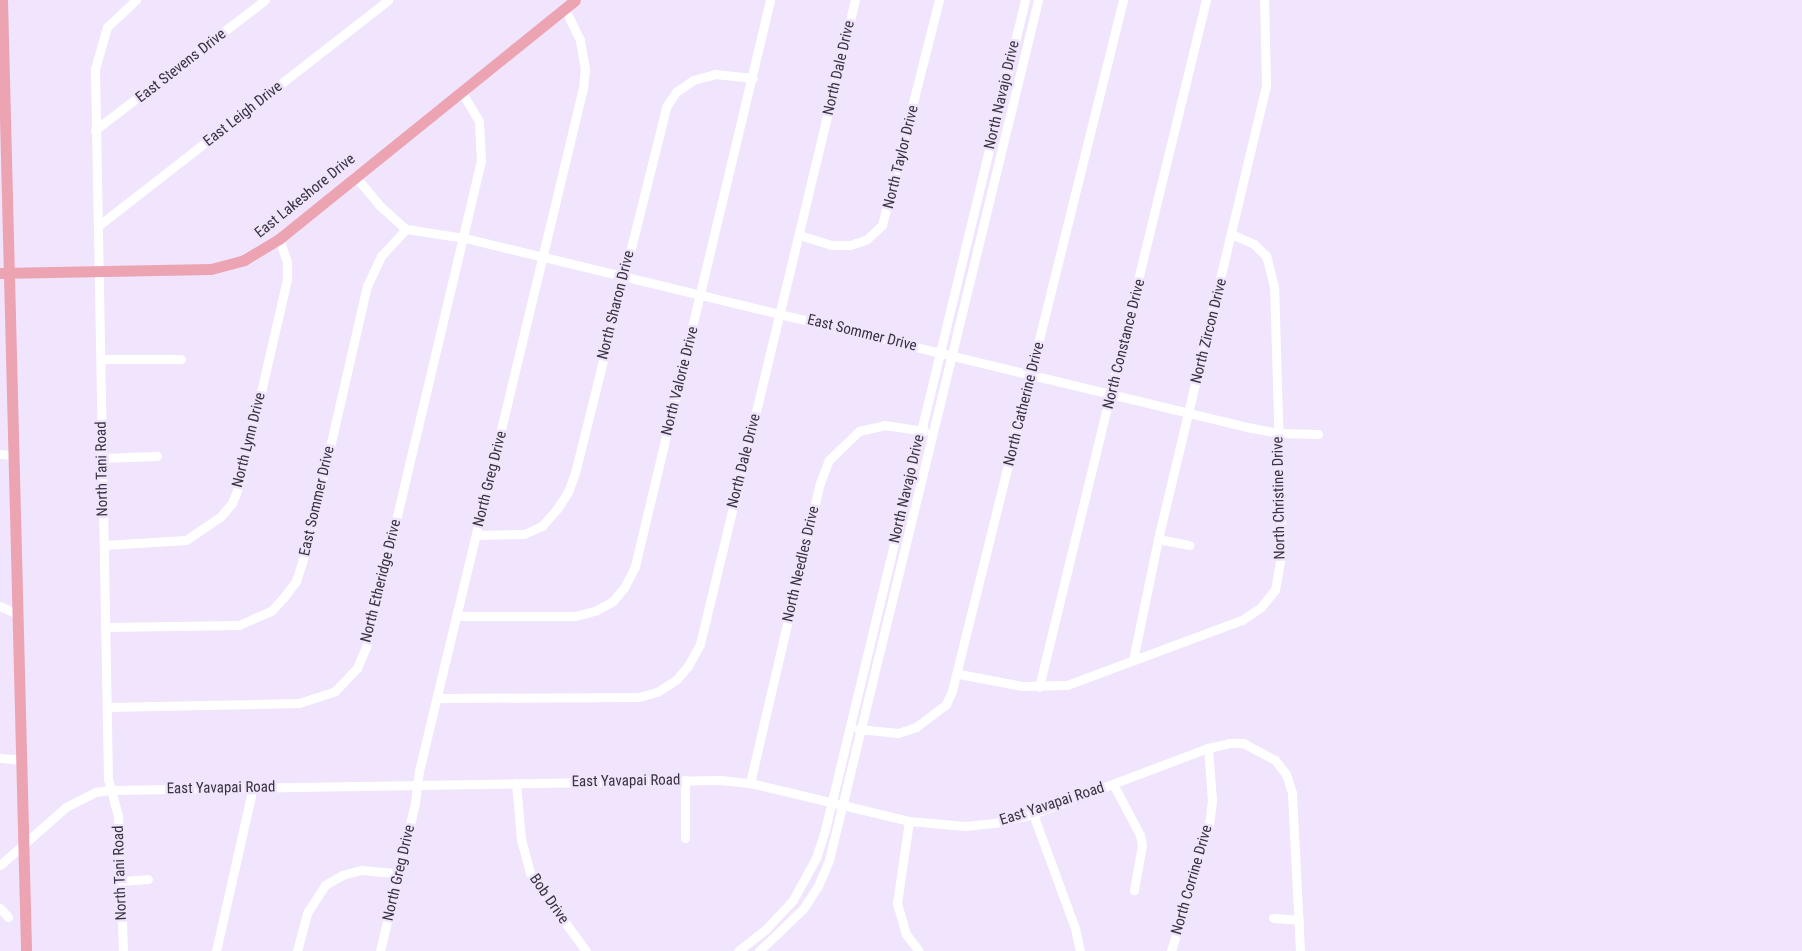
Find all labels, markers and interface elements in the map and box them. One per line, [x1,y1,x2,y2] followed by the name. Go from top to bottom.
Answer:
[819,19,859,117] street label: North Dale Drive
[132,25,230,107] street label: East Stevens Drive
[981,39,1023,151] street label: North Navajo Drive
[200,78,286,150] street label: East Leigh Drive
[879,103,923,211] street label: North Taylor Drive
[251,150,359,242] street label: East Lakeshore Drive
[594,249,638,361] street label: North Sharon Drive
[1099,277,1149,411] street label: North Constance Drive
[1187,277,1231,385] street label: North Zircon Drive
[805,311,919,355] street label: East Sommer Drive
[658,325,702,437] street label: North Valorie Drive
[1000,340,1048,468] street label: North Catherine Drive
[229,391,269,489] street label: North Lynn Drive
[724,412,764,510] street label: North Dale Drive
[92,421,112,517] street label: North Tani Road
[469,429,511,529] street label: North Greg Drive
[886,433,928,545] street label: North Navajo Drive
[1269,436,1289,560] street label: North Christine Drive
[296,444,338,558] street label: East Sommer Drive
[779,504,823,624] street label: North Needles Drive
[357,518,405,644] street label: North Etheridge Drive
[571,771,681,791] street label: East Yavapai Road
[166,778,276,798] street label: East Yavapai Road
[997,779,1107,829] street label: East Yavapai Road
[379,823,419,923] street label: North Greg Drive
[1168,823,1216,937] street label: North Corrine Drive
[109,825,131,921] street label: North Tani Road
[525,871,573,927] street label: Bob Drive

